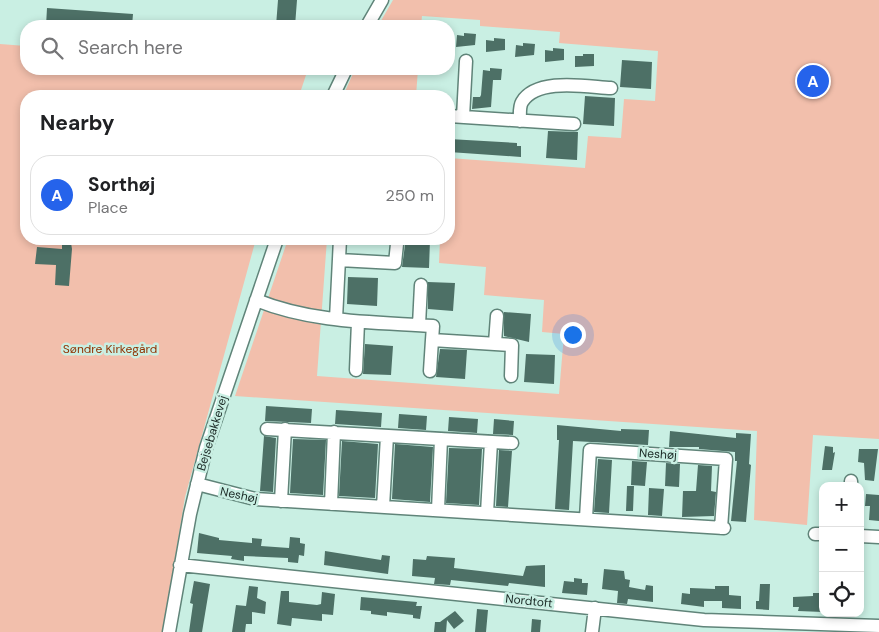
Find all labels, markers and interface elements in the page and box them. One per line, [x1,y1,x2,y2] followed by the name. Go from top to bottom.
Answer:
[20,20,455,75] search box
[38,34,66,62] icon: search
[78,35,183,60] text: Search here
[797,62,829,100] pin: A
[40,109,114,137] text: Nearby
[88,172,155,197] text: Sorthøj
[51,185,63,206] text: A
[386,185,434,206] text: 250 m
[88,197,128,218] text: Place
[560,322,586,348] your location
[63,341,157,357] park label: Søndre Kirkegård
[193,393,231,473] street label: Bejsebakkevej
[638,445,678,463] street label: Neshøj
[819,482,864,617] map controls
[819,482,864,527] button: +
[219,483,259,507] street label: Neshøj
[819,527,864,572] button: −
[819,572,864,617] button: locate
[504,591,554,611] street label: Nordtoft

